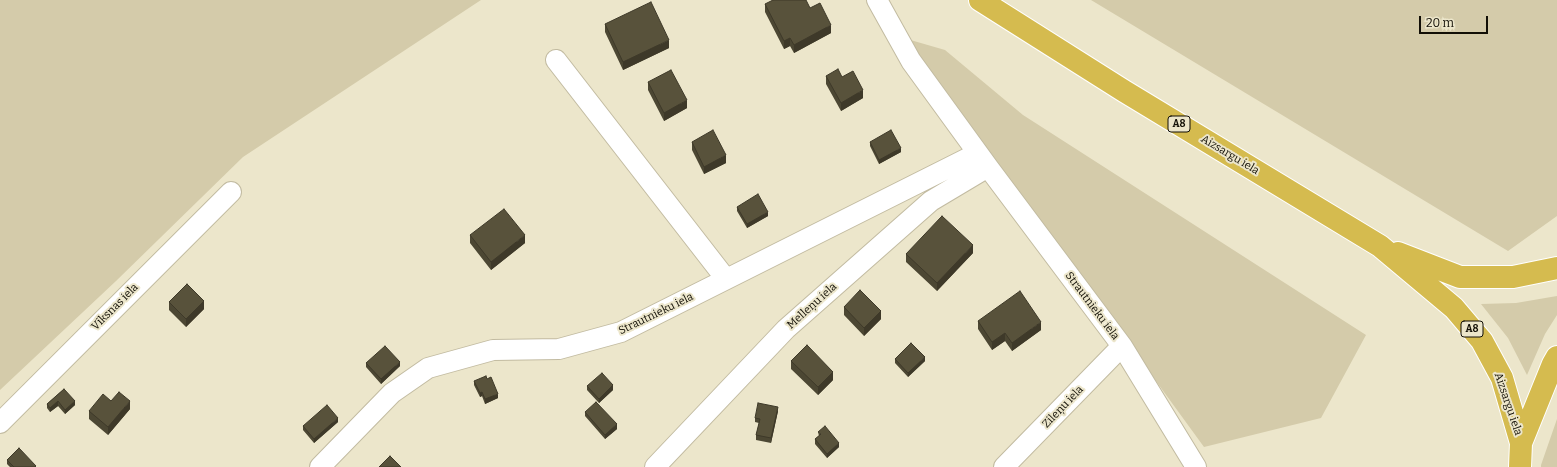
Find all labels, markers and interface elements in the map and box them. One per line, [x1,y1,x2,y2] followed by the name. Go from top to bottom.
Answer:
[1421,8,1490,34] scale bar
[1426,16,1454,30] text: 20 m
[1168,116,1190,132] road number: A8
[1199,132,1261,178] street label: Aizsargu iela
[1062,269,1122,343] street label: Strautnieku iela
[784,280,840,332] street label: Melleņu iela
[89,281,141,333] street label: Vīksnas iela
[616,290,696,338] street label: Strautnieku iela
[1461,321,1483,337] road number: A8
[1491,371,1525,437] street label: Aizsargu iela
[1040,383,1086,431] street label: Zileņu iela

